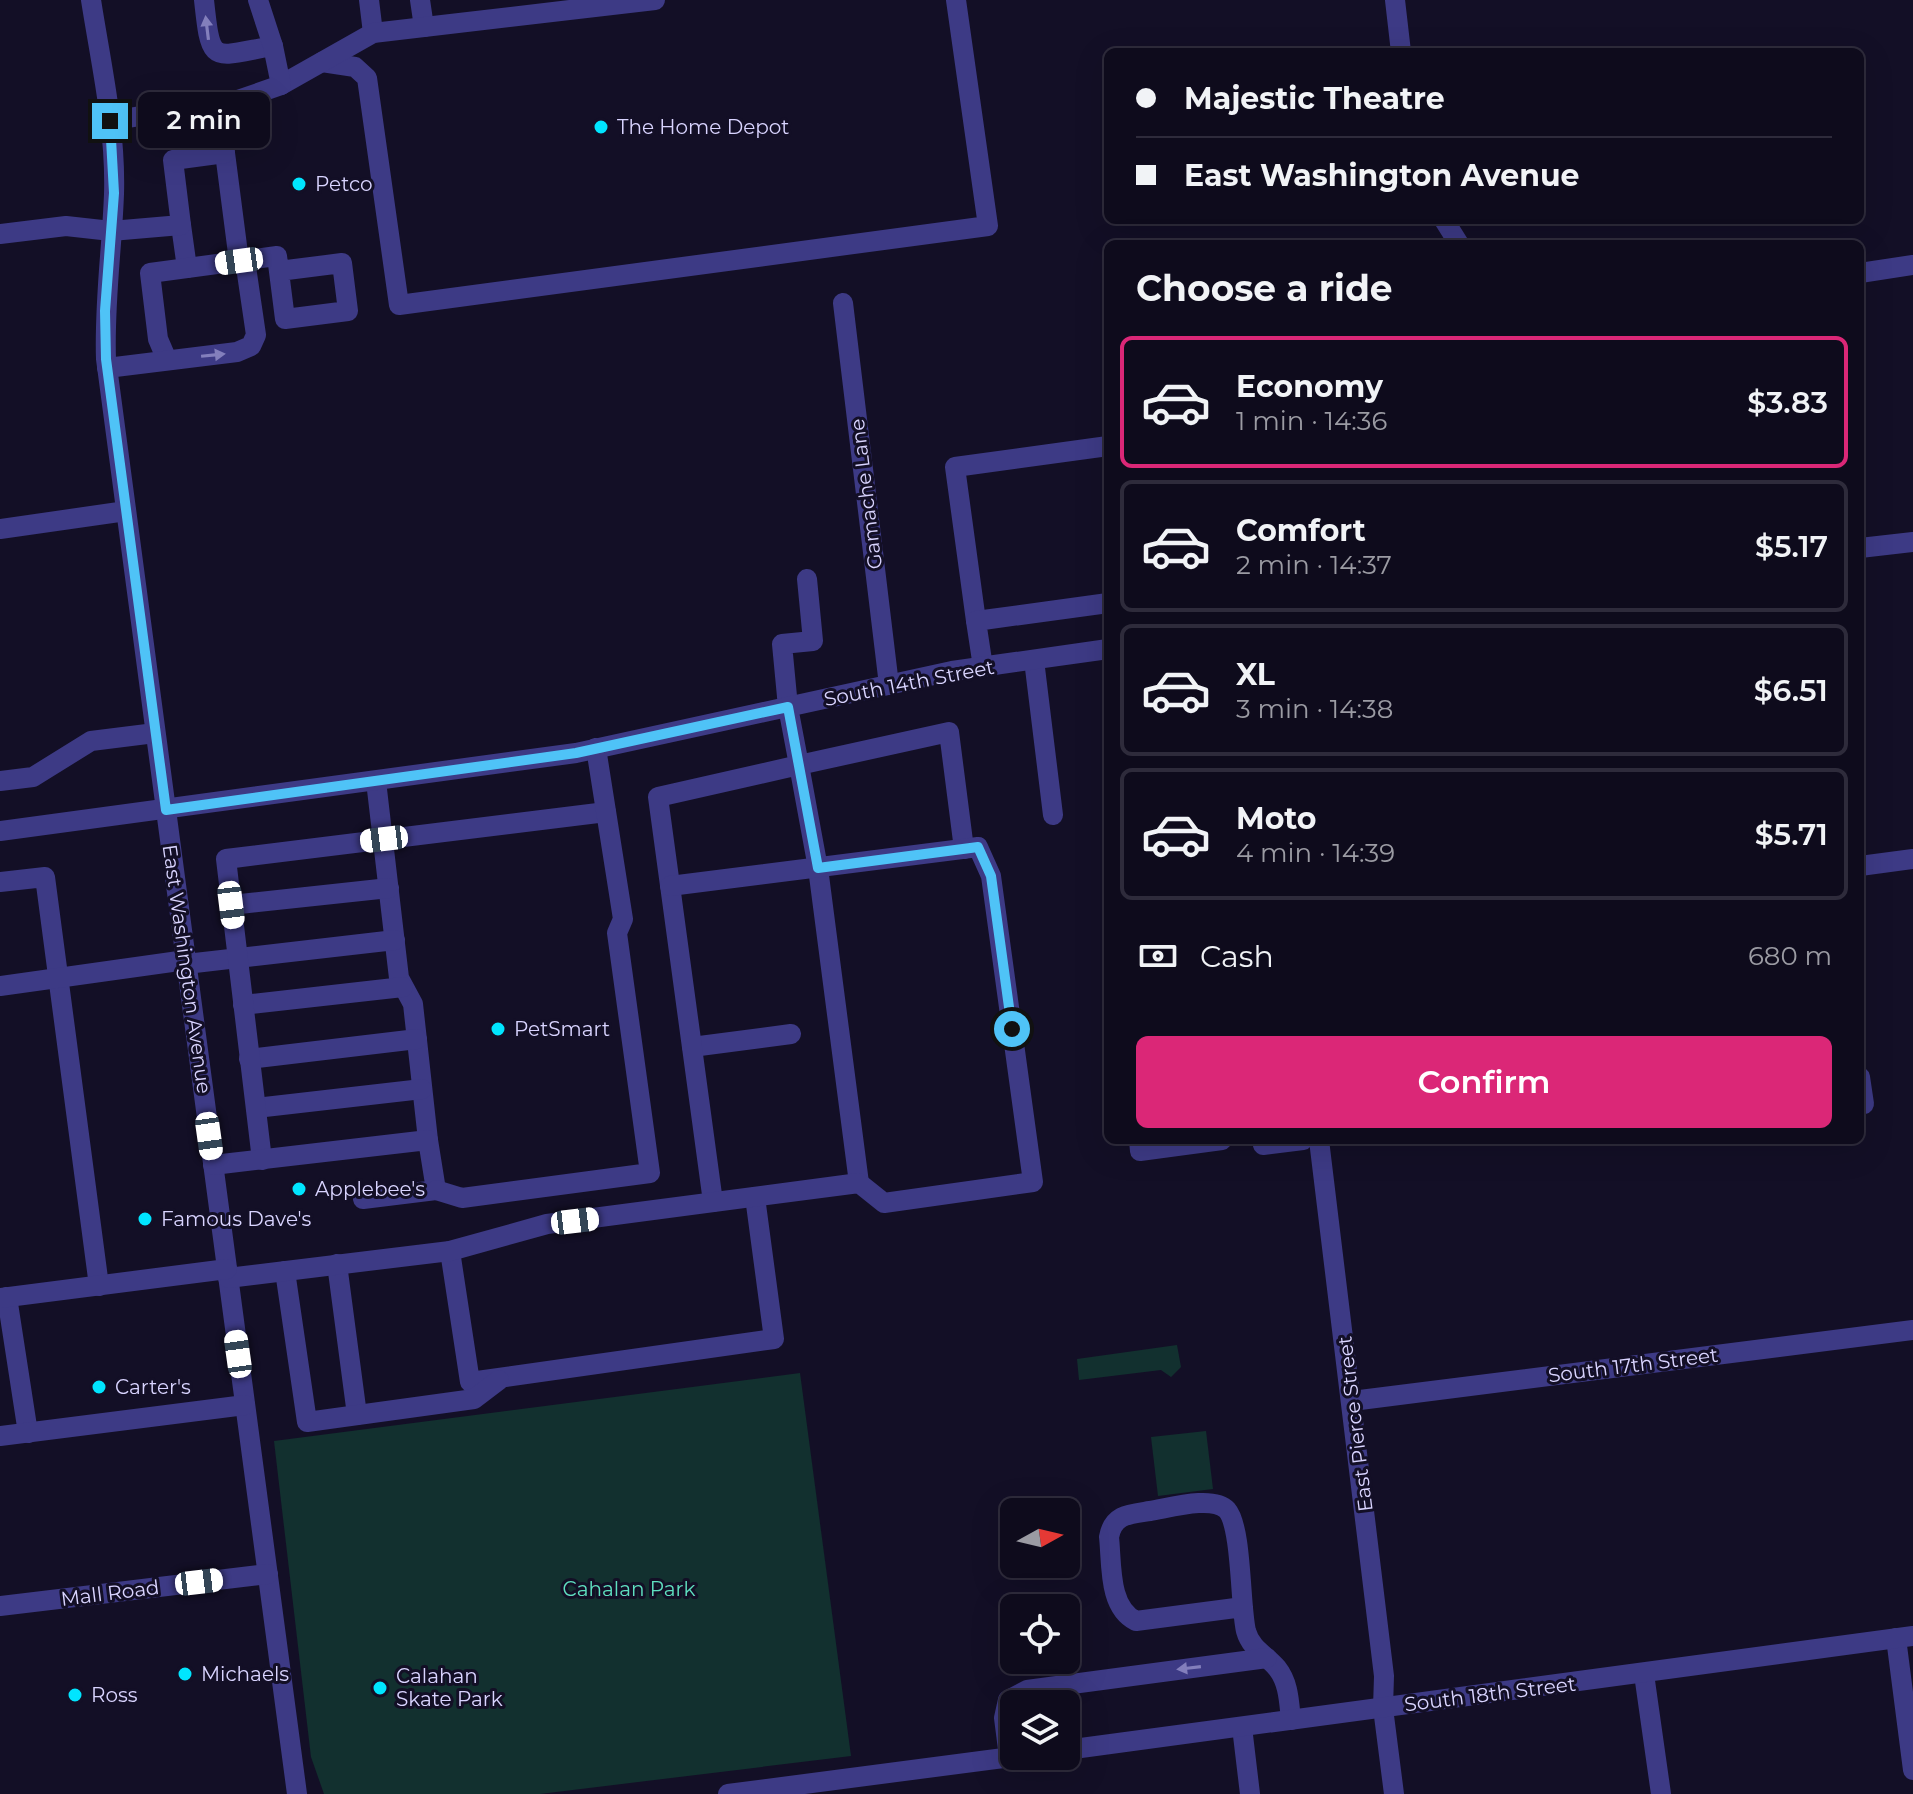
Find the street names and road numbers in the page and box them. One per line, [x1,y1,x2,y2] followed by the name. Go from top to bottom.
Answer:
[845,417,887,571] street label: Gamache Lane
[822,655,996,711] street label: South 14th Street
[158,843,216,1095] street label: East Washington Avenue
[1332,1335,1378,1513] street label: East Pierce Street
[1547,1343,1719,1387] street label: South 17th Street
[59,1575,161,1611] street label: Mall Road
[1403,1672,1577,1716] street label: South 18th Street

